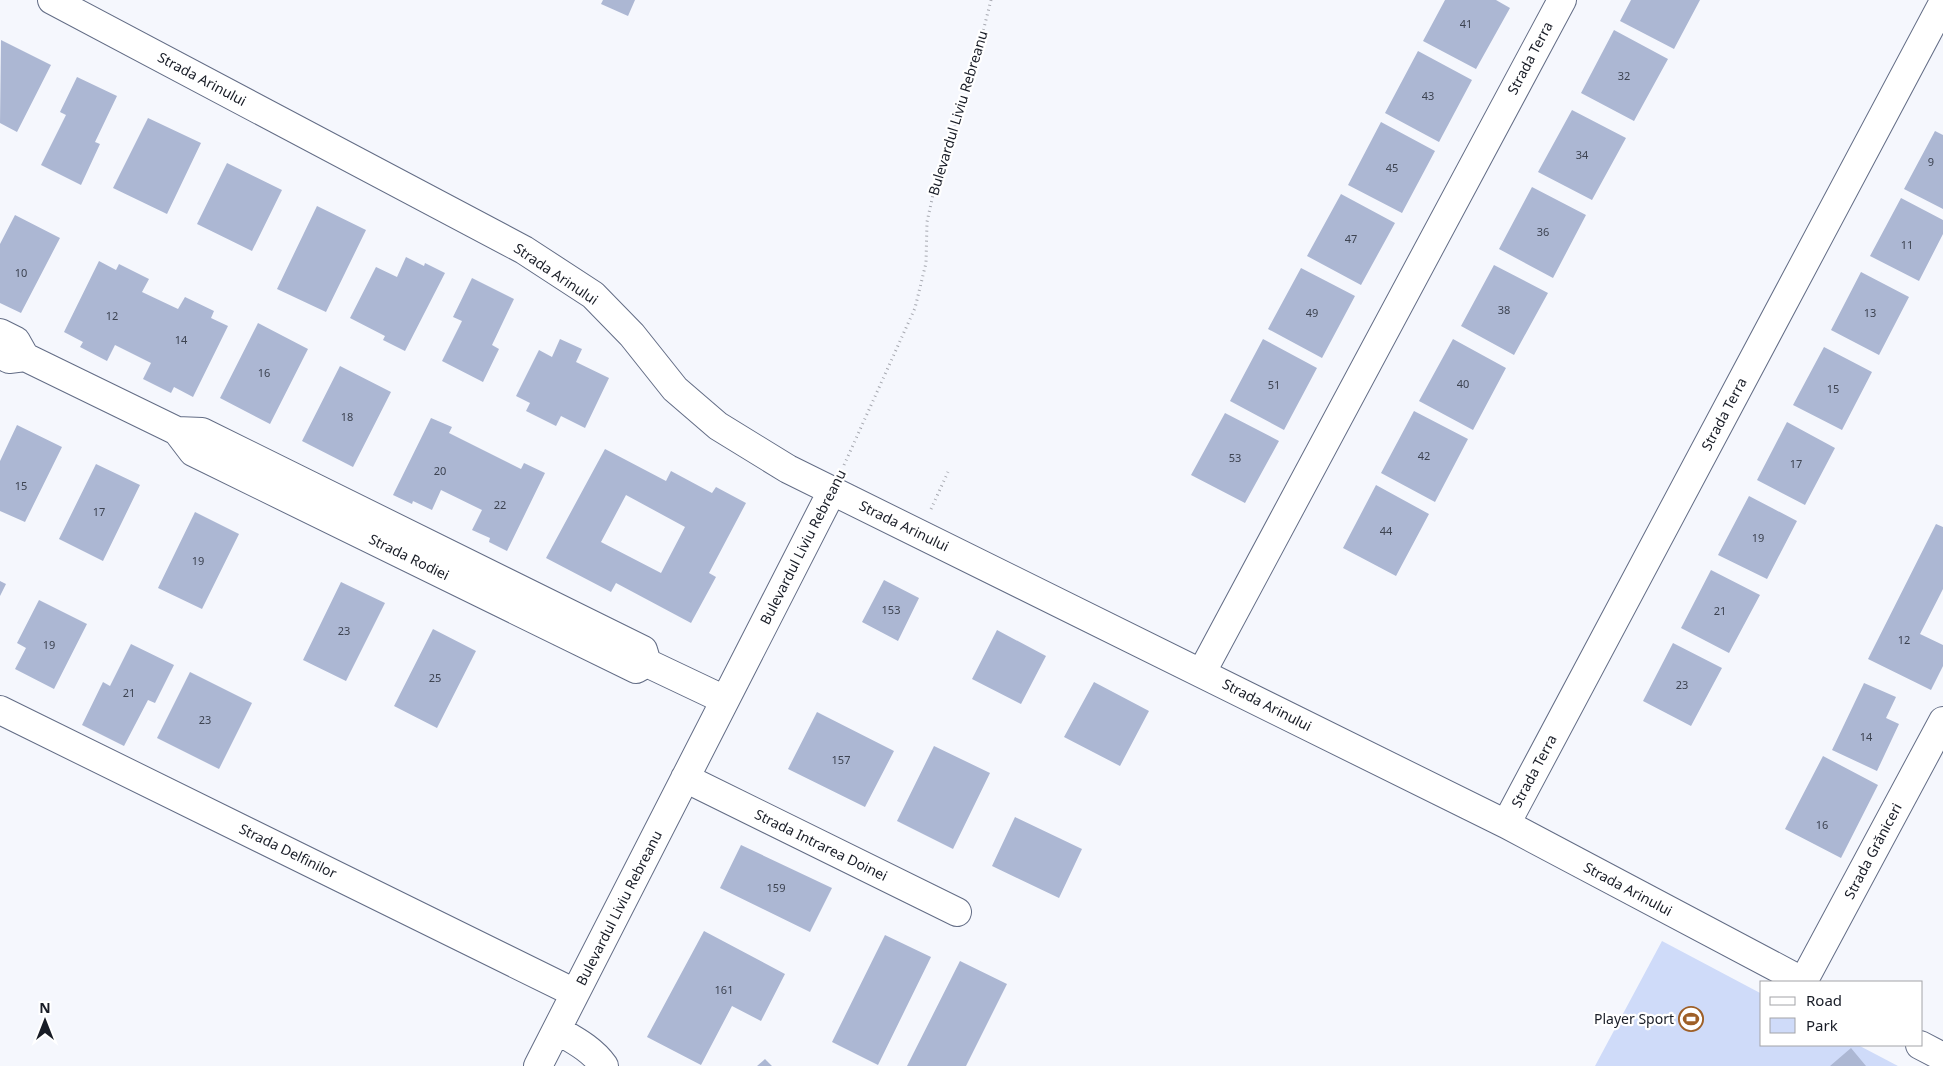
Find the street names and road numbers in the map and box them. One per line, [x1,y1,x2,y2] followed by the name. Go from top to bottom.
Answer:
[1502,18,1557,98] street label: Strada Terra
[923,28,992,198] street label: Bulevardul Liviu Rebreanu
[155,47,250,110] street label: Strada Arinului
[510,238,602,309] street label: Strada Arinului
[1696,374,1751,454] street label: Strada Terra
[755,466,850,628] street label: Bulevardul Liviu Rebreanu
[856,496,952,556] street label: Strada Arinului
[366,529,453,584] street label: Strada Rodiei
[1219,674,1315,735] street label: Strada Arinului
[1506,731,1561,811] street label: Strada Terra
[1839,799,1906,902] street label: Strada Grăniceri
[752,804,891,885] street label: Strada Intrarea Doinei
[236,819,340,883] street label: Strada Delfinilor
[571,827,666,989] street label: Bulevardul Liviu Rebreanu
[1581,857,1676,920] street label: Strada Arinului

